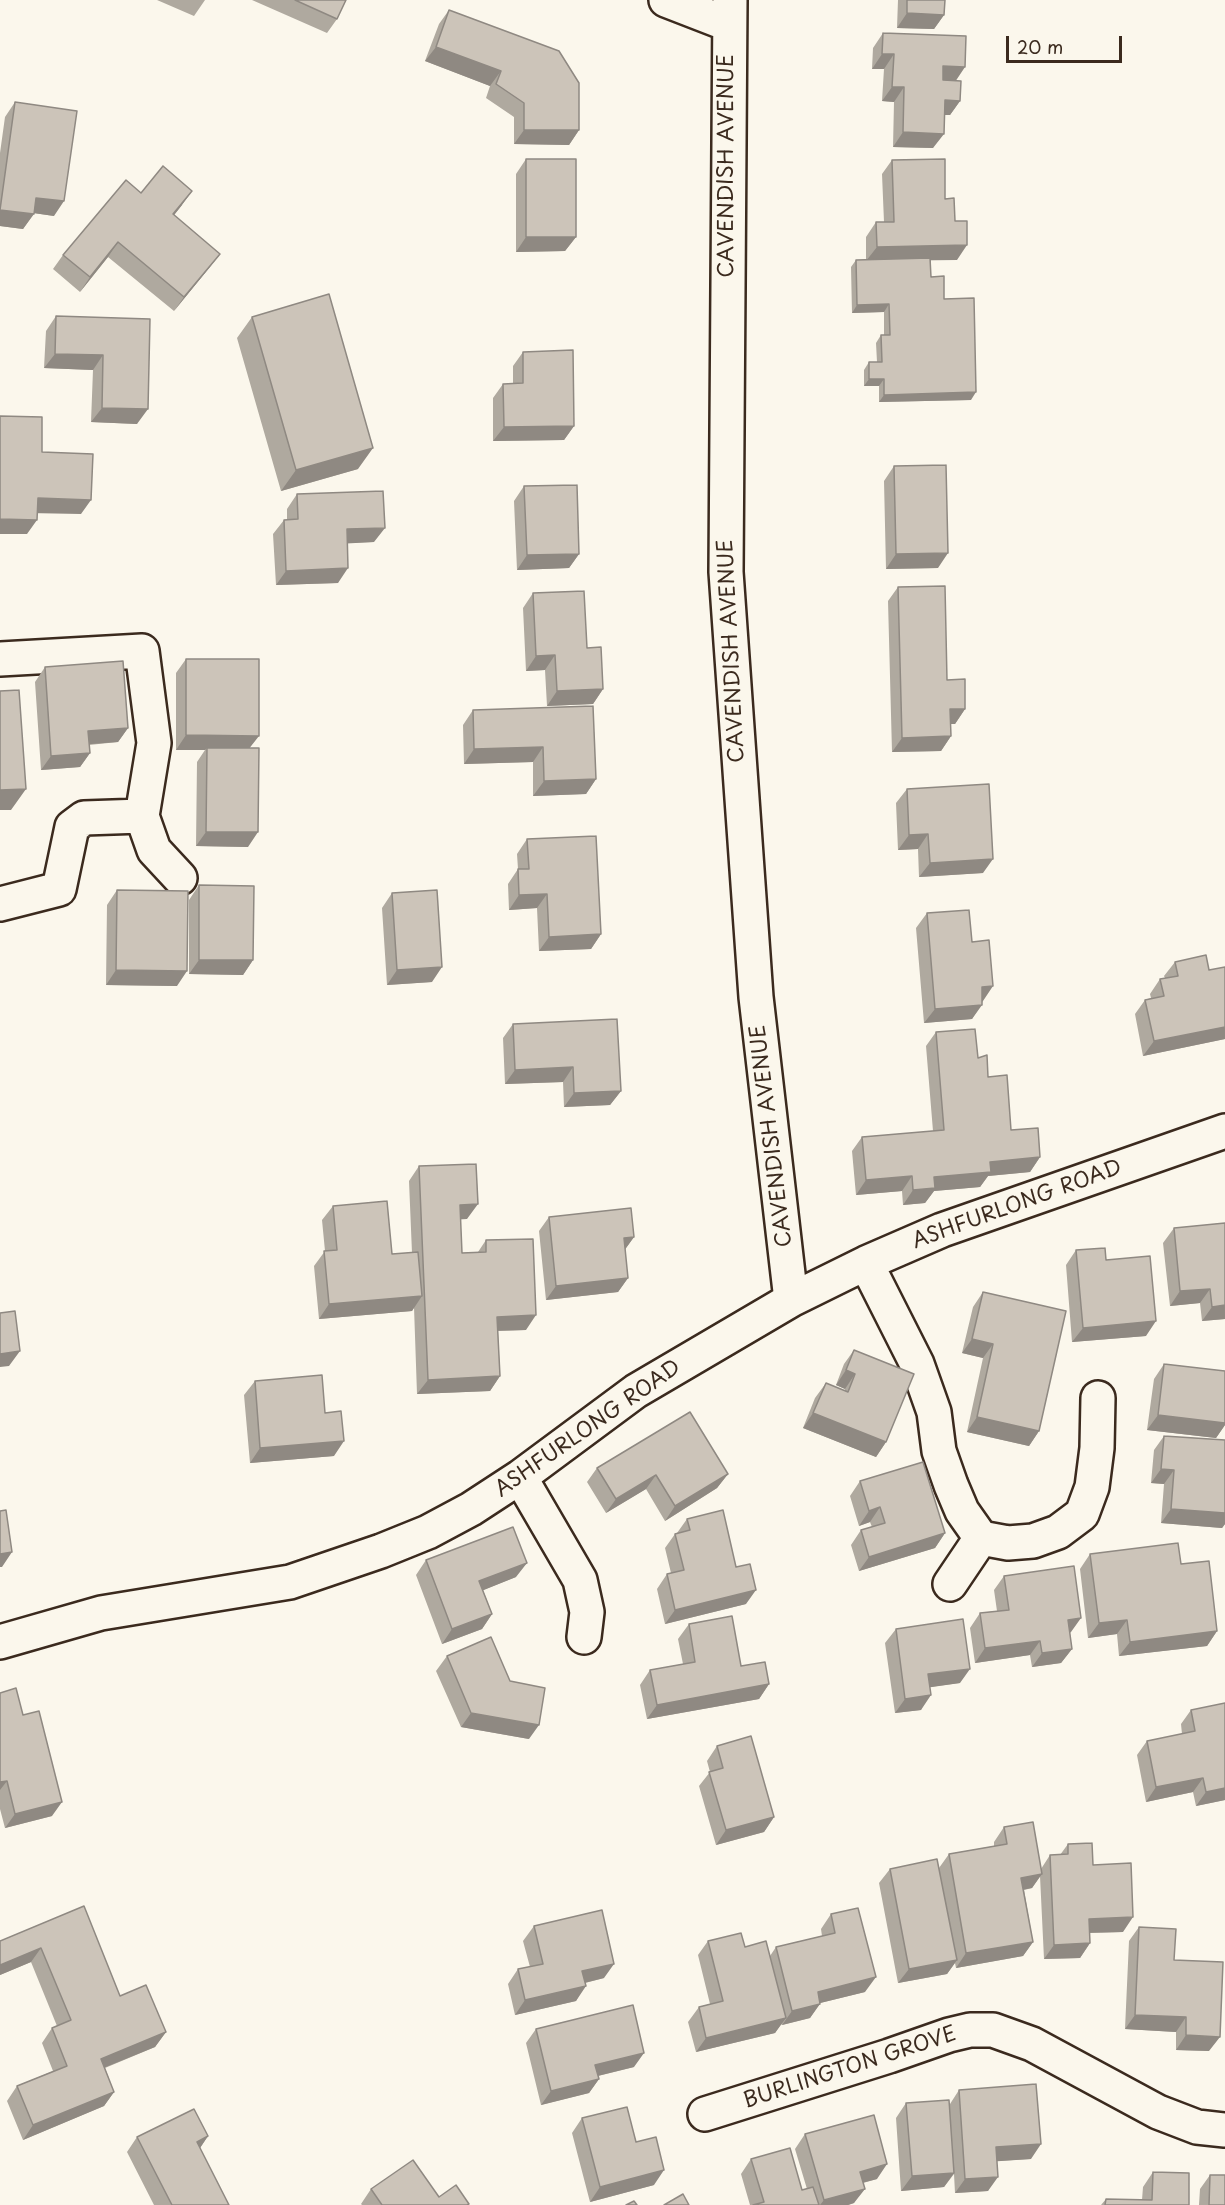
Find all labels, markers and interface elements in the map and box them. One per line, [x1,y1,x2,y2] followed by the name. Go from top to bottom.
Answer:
[1009,24,1124,62] scale bar
[1017,33,1063,60] text: 20 m
[714,54,740,278] street label: CAVENDISH AVENUE
[714,539,750,763] street label: CAVENDISH AVENUE
[746,1023,798,1249] street label: CAVENDISH AVENUE
[909,1155,1125,1255] street label: ASHFURLONG ROAD
[490,1355,686,1503] street label: ASHFURLONG ROAD
[740,2022,960,2114] street label: BURLINGTON GROVE

